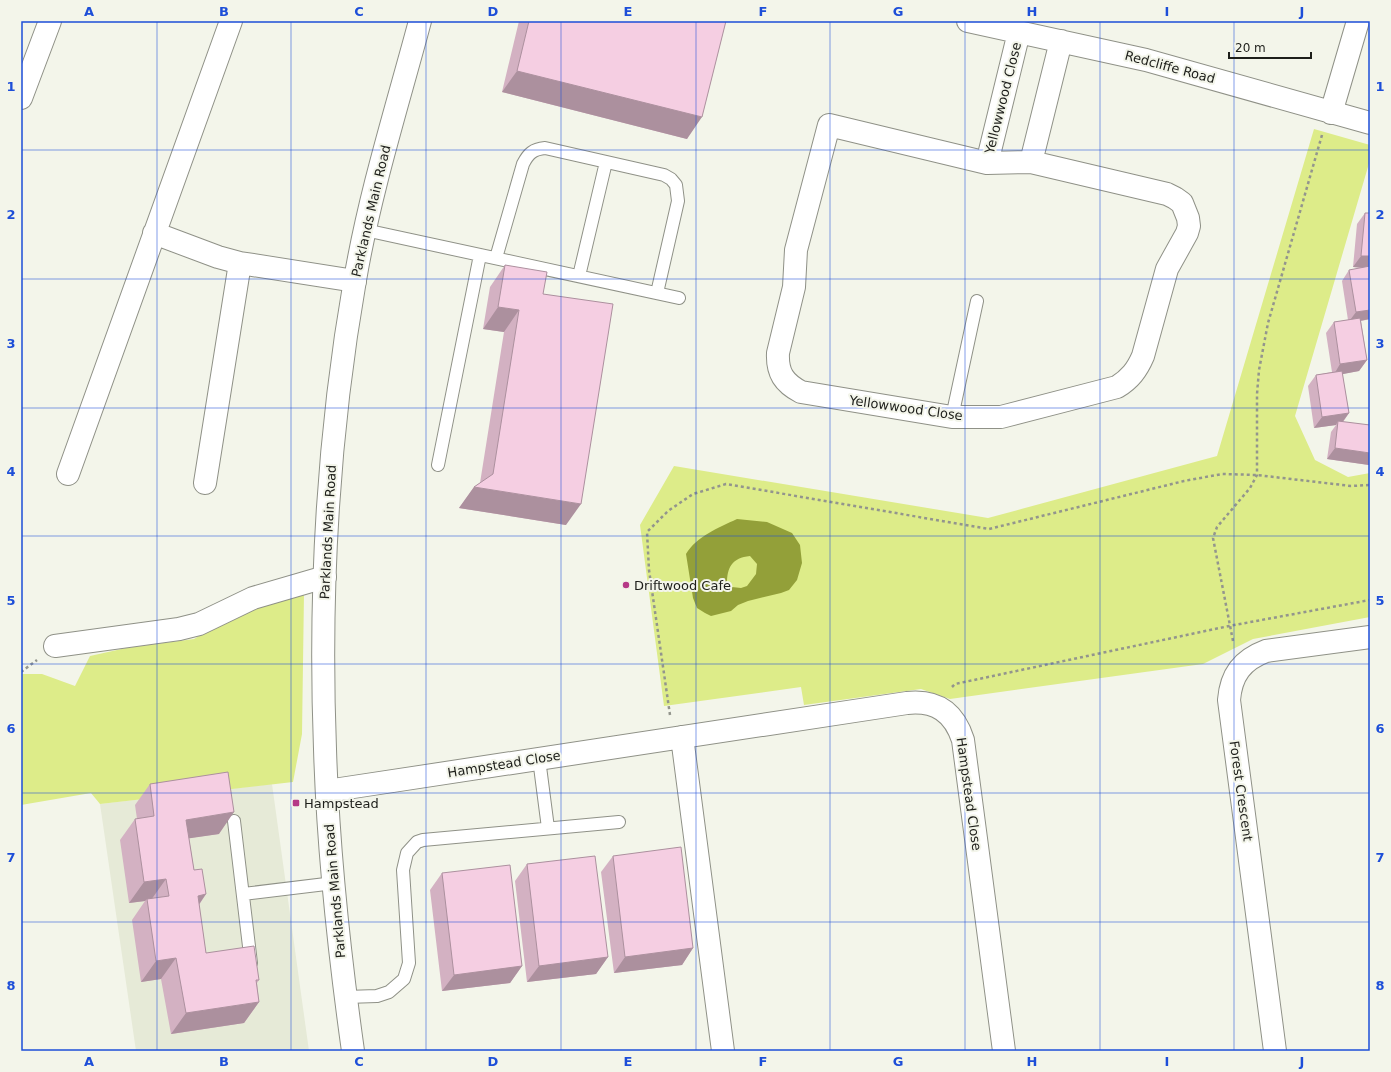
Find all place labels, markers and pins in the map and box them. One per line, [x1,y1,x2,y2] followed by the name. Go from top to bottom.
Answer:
[634,578,731,593] place label: Driftwood Cafe
[621,580,631,590] marker: Driftwood Cafe
[304,796,379,811] place label: Hampstead
[291,798,301,808] marker: Hampstead

